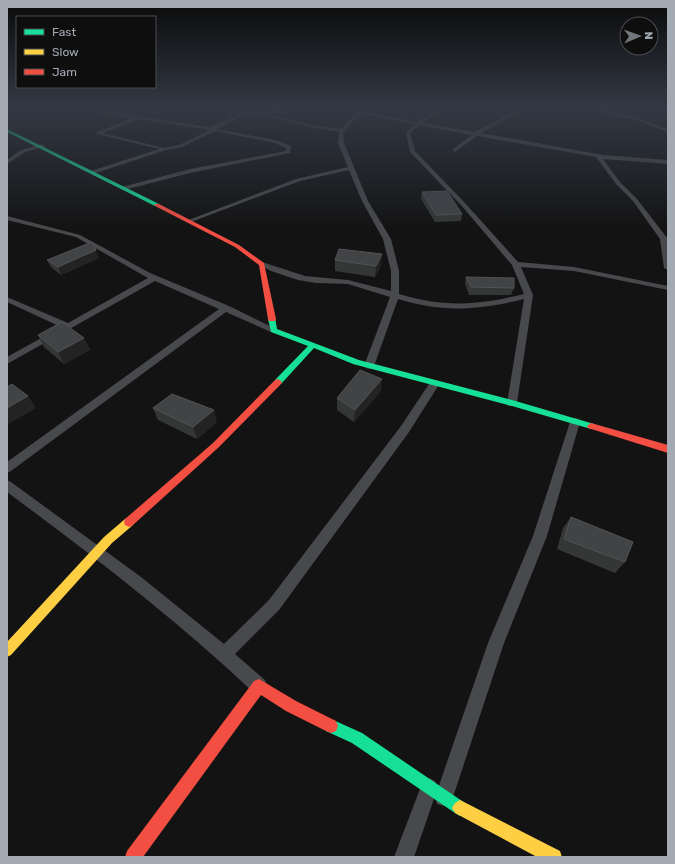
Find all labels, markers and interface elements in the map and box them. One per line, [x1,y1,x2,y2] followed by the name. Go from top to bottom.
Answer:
[16,16,156,88] legend
[619,16,659,56] north arrow
[52,25,76,39] text: Fast
[642,31,655,40] text: N
[52,45,79,59] text: Slow
[52,65,77,79] text: Jam

